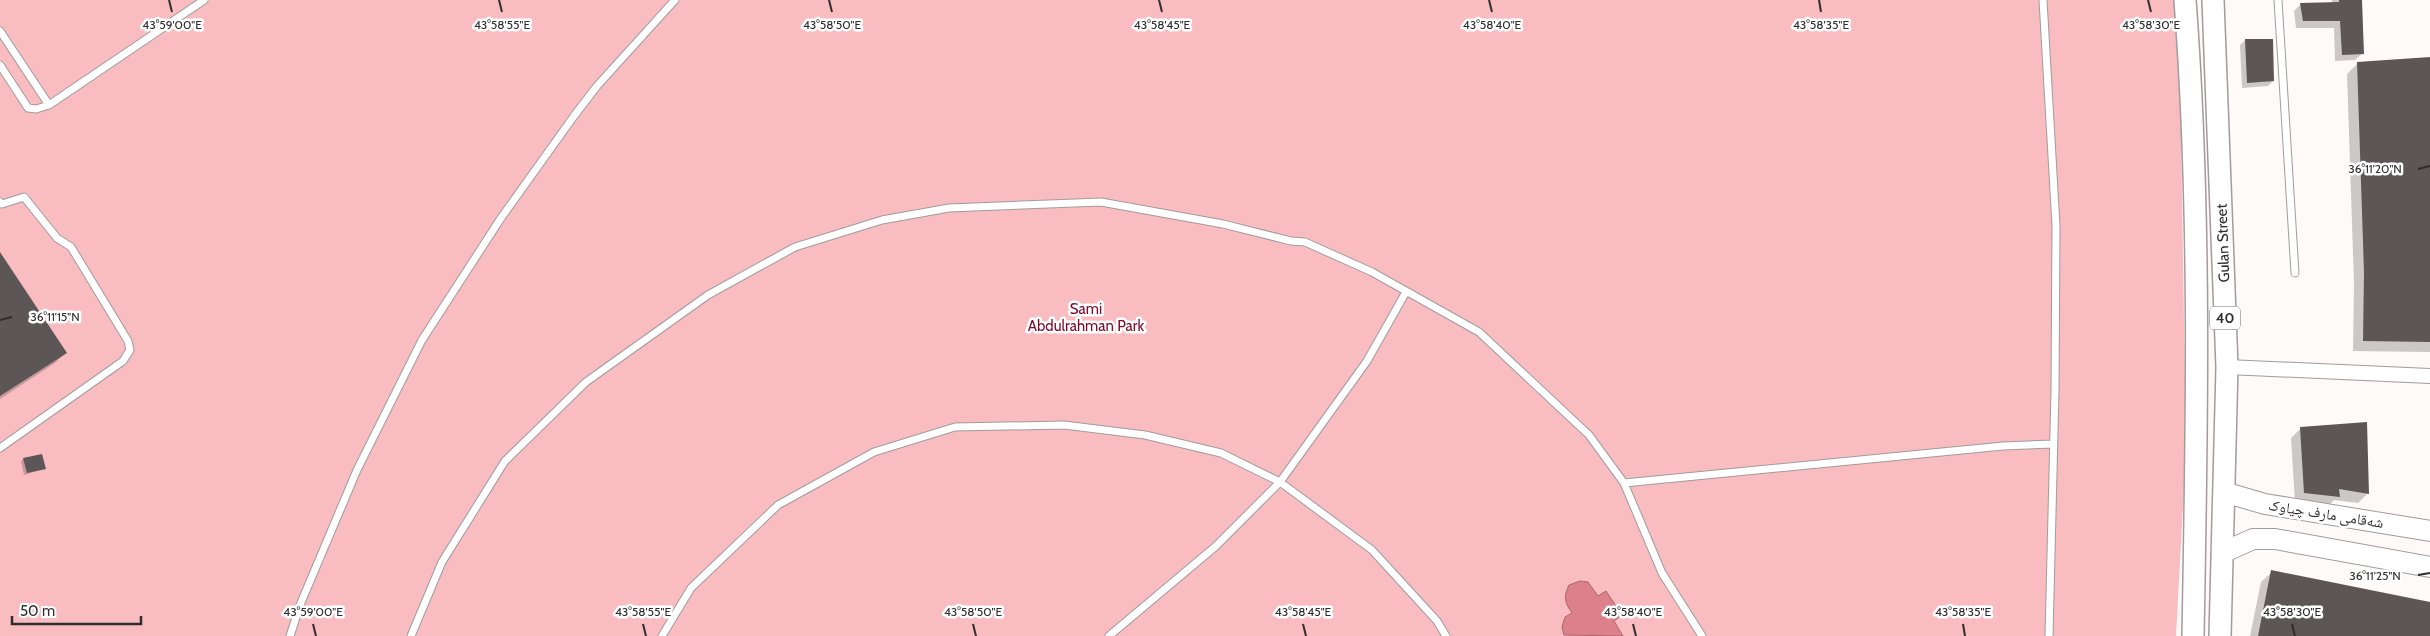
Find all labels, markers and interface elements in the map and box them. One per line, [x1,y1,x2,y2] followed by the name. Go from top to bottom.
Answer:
[142,17,202,32] text: 43°59'00"E
[474,17,530,32] text: 43°58'55"E
[803,17,861,32] text: 43°58'50"E
[1134,17,1191,32] text: 43°58'45"E
[1463,17,1522,32] text: 43°58'40"E
[1793,17,1849,32] text: 43°58'35"E
[2122,17,2180,32] text: 43°58'30"E
[2348,161,2402,176] text: 36°11'20"N
[2213,203,2233,283] street label: Gulan Street
[1028,300,1144,335] park label: Sami Abdulrahman Park
[2210,306,2240,330] road number: 40
[30,309,80,324] text: 36°11'15"N
[2267,496,2385,533] street label: شەقامی مارف چیاوک
[2349,568,2401,583] text: 36°11'25"N
[12,594,141,626] scale bar
[20,602,55,620] text: 50 m
[283,604,343,619] text: 43°59'00"E
[615,604,671,619] text: 43°58'55"E
[944,604,1002,619] text: 43°58'50"E
[1275,604,1332,619] text: 43°58'45"E
[1604,604,1663,619] text: 43°58'40"E
[1935,604,1991,619] text: 43°58'35"E
[2263,604,2321,619] text: 43°58'30"E

